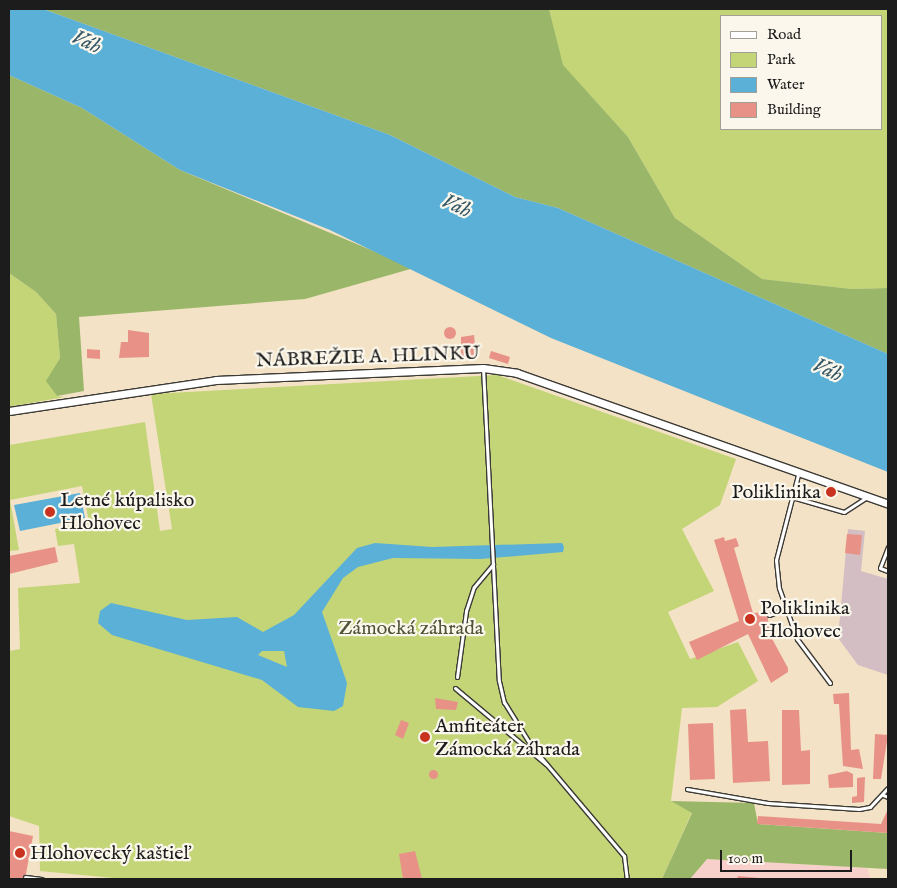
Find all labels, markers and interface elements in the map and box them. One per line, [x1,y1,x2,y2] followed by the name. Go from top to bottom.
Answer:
[720,15,882,130] legend
[67,25,105,61] water label: Váh
[767,25,801,44] text: Road
[767,50,796,69] text: Park
[767,75,804,94] text: Water
[767,100,821,119] text: Building
[437,189,475,225] water label: Váh
[256,341,480,373] street label: NÁBREŽIE A. HLINKU
[808,353,846,389] water label: Váh
[731,480,821,504] place label: Poliklinika
[825,486,837,498] marker: Poliklinika
[60,489,194,536] place label: Letné kúpalisko Hlohovec
[44,506,56,518] marker: Letné kúpalisko Hlohovec
[760,596,850,643] place label: Poliklinika Hlohovec
[744,613,756,625] marker: Poliklinika Hlohovec
[339,616,483,640] park label: Zámocká záhrada
[435,714,580,761] place label: Amfiteáter Zámocká záhrada
[419,731,431,743] marker: Amfiteáter Zámocká záhrada
[722,840,854,872] scale bar
[30,841,190,865] place label: Hlohovecký kaštieľ
[14,847,26,859] marker: Hlohovecký kaštieľ
[728,849,763,868] text: 100 m

